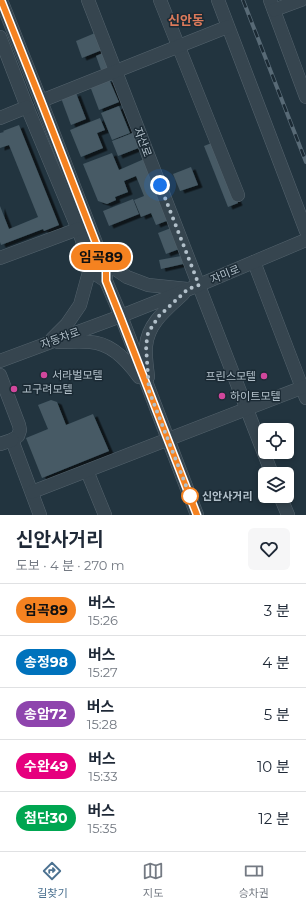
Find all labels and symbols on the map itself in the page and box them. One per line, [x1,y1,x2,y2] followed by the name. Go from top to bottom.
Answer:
[168,12,204,28] district label: 신안동
[131,125,155,159] street label: 자산로
[150,175,170,195] your location
[73,244,129,270] line badge: 임곡89
[208,262,242,286] street label: 자미로
[39,324,81,352] street label: 자동차로
[52,368,103,382] place label: 서라벌모텔
[205,369,256,383] place label: 프린스모텔
[39,370,49,380] marker: 서라벌모텔
[259,371,269,381] marker: 프린스모텔
[22,382,73,396] place label: 고구려모텔
[9,384,19,394] marker: 고구려모텔
[230,389,281,403] place label: 하이트모텔
[217,391,227,401] marker: 하이트모텔
[181,487,199,505] marker: 신안사거리
[202,489,253,503] place label: 신안사거리

